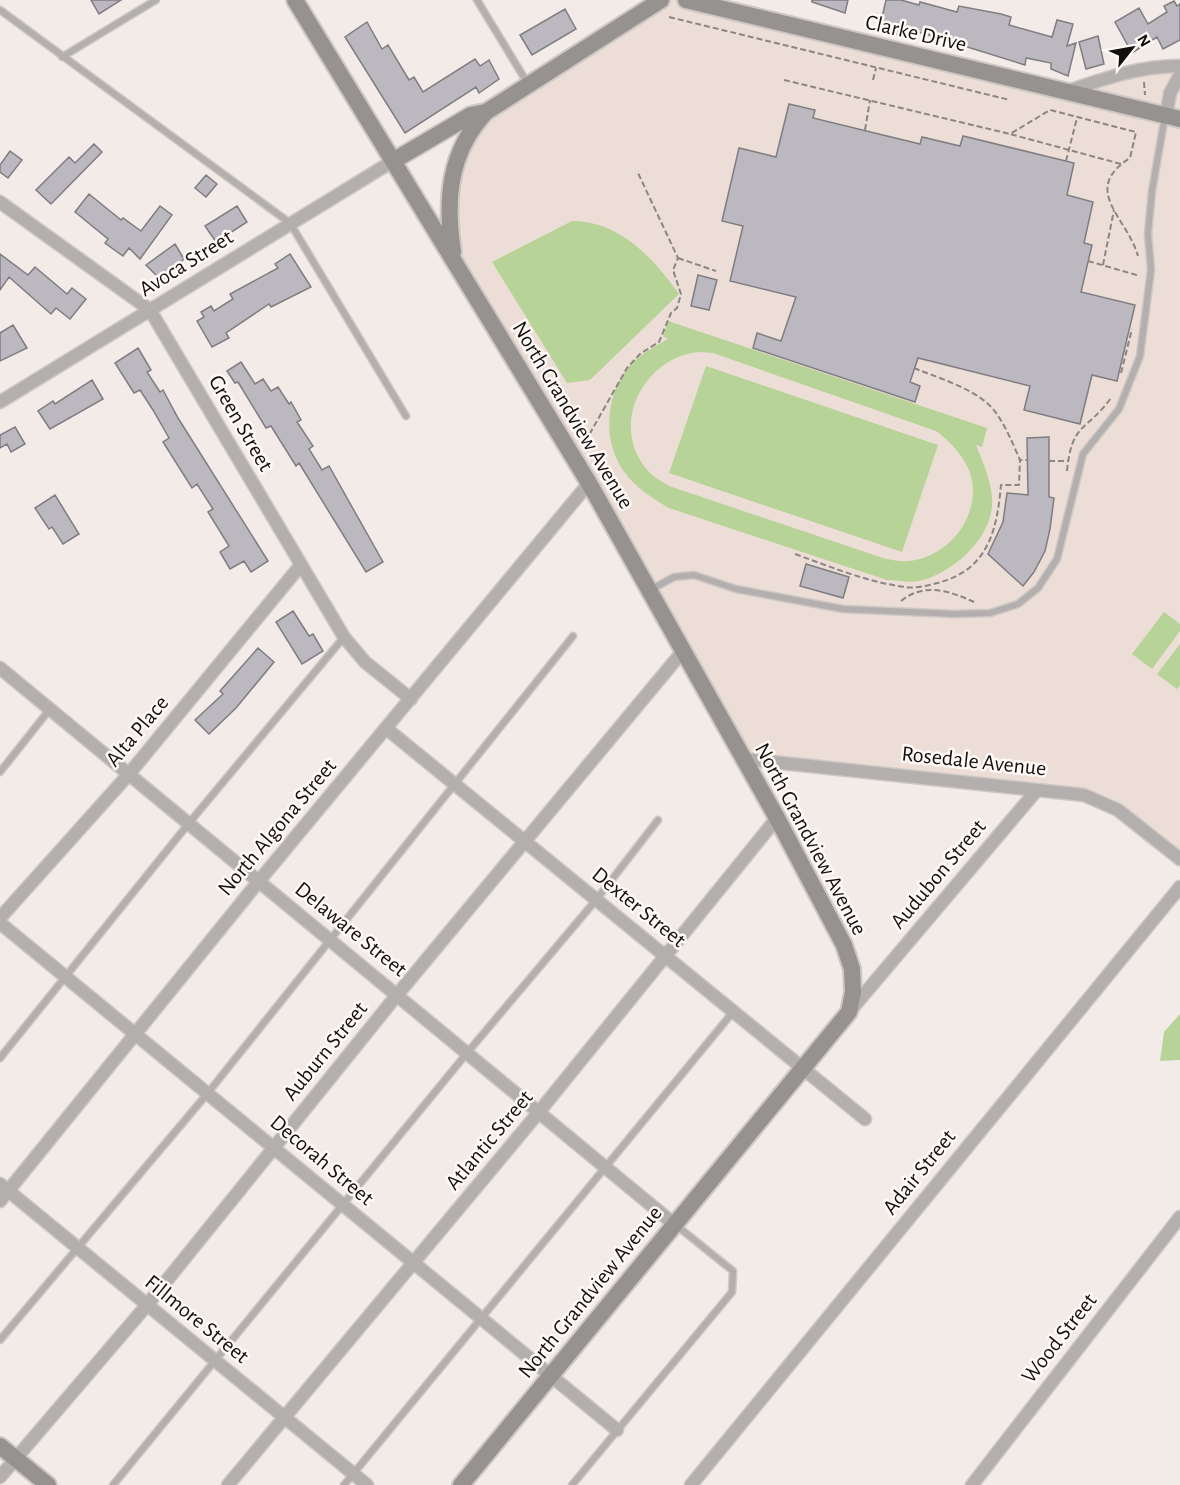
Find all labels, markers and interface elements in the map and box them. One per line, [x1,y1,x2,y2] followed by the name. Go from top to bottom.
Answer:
[863,11,969,55] street label: Clarke Drive
[1102,18,1162,78] north arrow
[1134,32,1154,50] text: N
[135,226,237,300] street label: Avoca Street
[508,318,638,512] street label: North Grandview Avenue
[205,371,277,475] street label: Green Street
[101,692,173,770] street label: Alta Place
[751,739,871,939] street label: North Grandview Avenue
[901,742,1047,780] street label: Rosedale Avenue
[214,755,340,899] street label: North Algona Street
[886,815,990,933] street label: Audubon Street
[588,863,690,951] street label: Dexter Street
[291,877,411,981] street label: Delaware Street
[279,998,371,1104] street label: Auburn Street
[441,1086,537,1194] street label: Atlantic Street
[266,1111,378,1209] street label: Decorah Street
[878,1126,960,1218] street label: Adair Street
[514,1202,666,1382] street label: North Grandview Avenue
[141,1271,253,1367] street label: Fillmore Street
[1017,1289,1101,1387] street label: Wood Street

